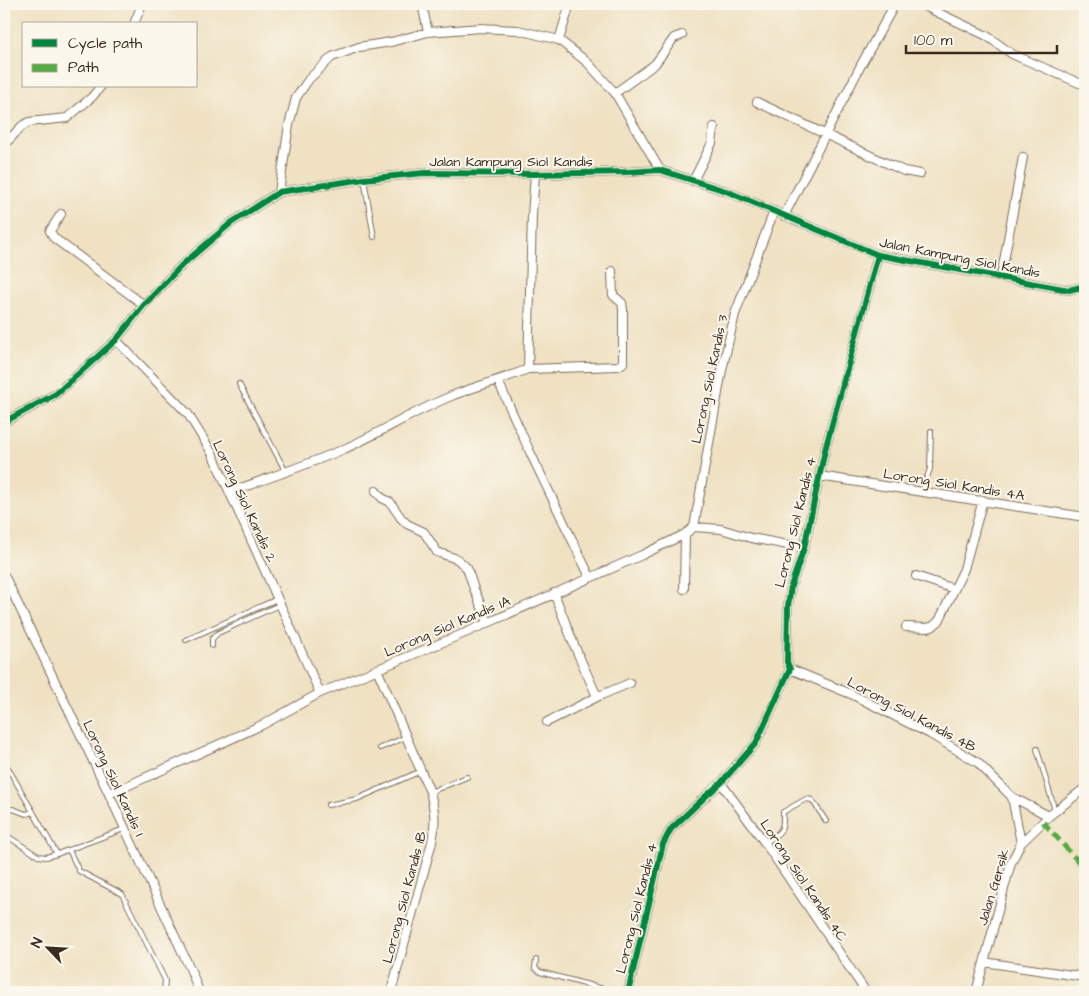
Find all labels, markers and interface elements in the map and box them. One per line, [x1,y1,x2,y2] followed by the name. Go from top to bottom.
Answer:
[22,22,198,88] legend
[906,22,1058,54] scale bar
[914,30,953,51] text: 100 m
[68,33,143,55] text: Cycle path
[68,57,99,78] text: Path
[429,152,593,172] street label: Jalan Kampung Siol Kandis
[878,233,1042,283] street label: Jalan Kampung Siol Kandis
[687,313,733,446] street label: Lorong Siol Kandis 3
[207,437,281,566] street label: Lorong Siol Kandis 2
[770,454,822,590] street label: Lorong Siol Kandis 4
[882,464,1026,506] street label: Lorong Siol Kandis 4A
[381,591,513,663] street label: Lorong Siol Kandis 1A
[843,672,980,757] street label: Lorong Siol Kandis 4B
[77,717,149,840] street label: Lorong Siol Kandis 1
[755,815,852,946] street label: Lorong Siol Kandis 4C
[378,829,432,966] street label: Lorong Siol Kandis 1B
[611,840,663,976] street label: Lorong Siol Kandis 4
[973,846,1015,928] street label: Jalan Gersik
[22,924,72,974] north arrow
[26,935,48,951] text: N

